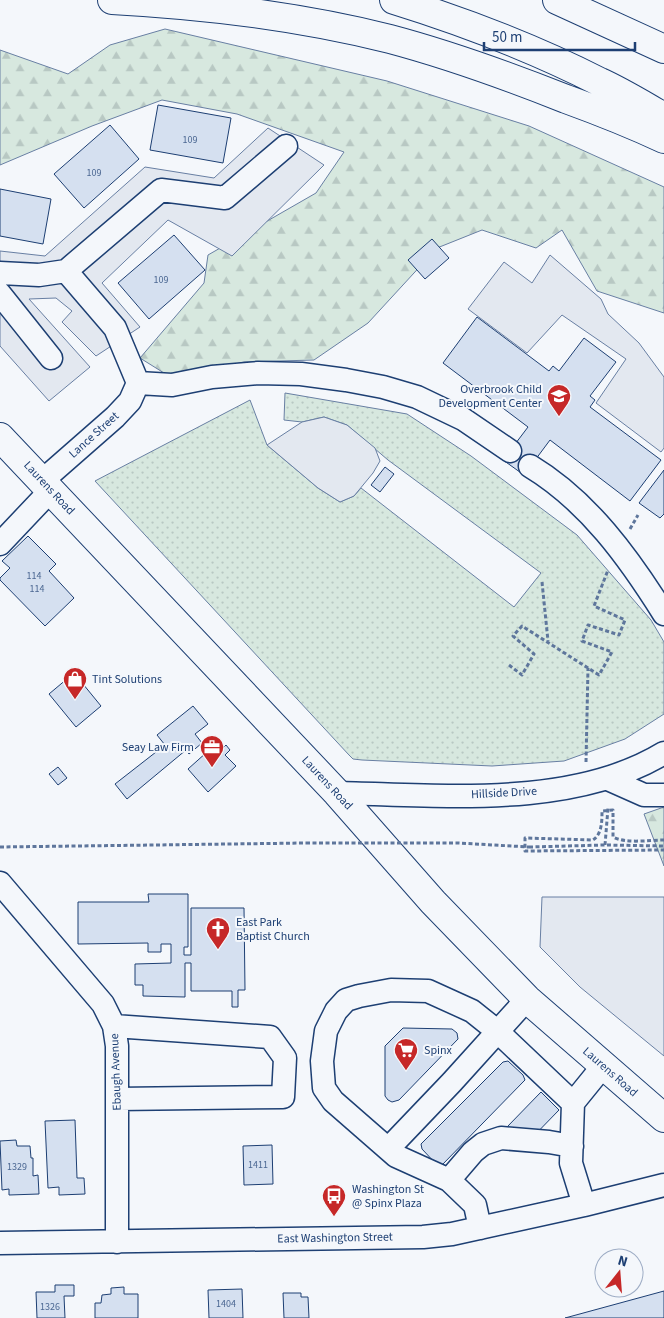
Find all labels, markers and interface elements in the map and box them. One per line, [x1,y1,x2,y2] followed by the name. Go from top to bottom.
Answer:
[484,20,635,52] scale bar
[492,27,522,48] text: 50 m
[183,133,197,147] house number: 109
[87,166,101,180] house number: 109
[154,273,168,287] house number: 109
[439,381,543,412] place label: Overbrook Child Development Center
[546,383,572,417] school or university icon: Overbrook Child Development Center
[65,408,123,462] street label: Lance Street
[20,457,78,519] street label: Laurens Road
[27,569,41,583] house number: 114
[30,582,44,596] house number: 114
[62,666,88,700] shop icon: Tint Solutions
[92,671,162,688] place label: Tint Solutions
[199,734,225,768] office icon: Seay Law Firm
[122,739,194,756] place label: Seay Law Firm
[298,752,356,814] street label: Laurens Road
[471,783,537,803] street label: Hillside Drive
[236,914,310,945] place label: East Park Baptist Church
[205,916,231,950] church icon: East Park Baptist Church
[106,1033,126,1111] street label: Ebaugh Avenue
[393,1037,419,1071] supermarket icon: Spinx
[424,1042,453,1059] place label: Spinx
[579,1043,641,1101] street label: Laurens Road
[248,1158,268,1172] house number: 1411
[7,1160,27,1174] house number: 1329
[352,1181,424,1212] place label: Washington St @ Spinx Plaza
[321,1183,347,1217] bus stop icon: Washington St @ Spinx Plaza
[277,1228,393,1248] street label: East Washington Street
[594,1248,644,1298] north arrow
[615,1251,630,1272] text: N
[216,1297,236,1311] house number: 1404
[40,1300,60,1314] house number: 1326

